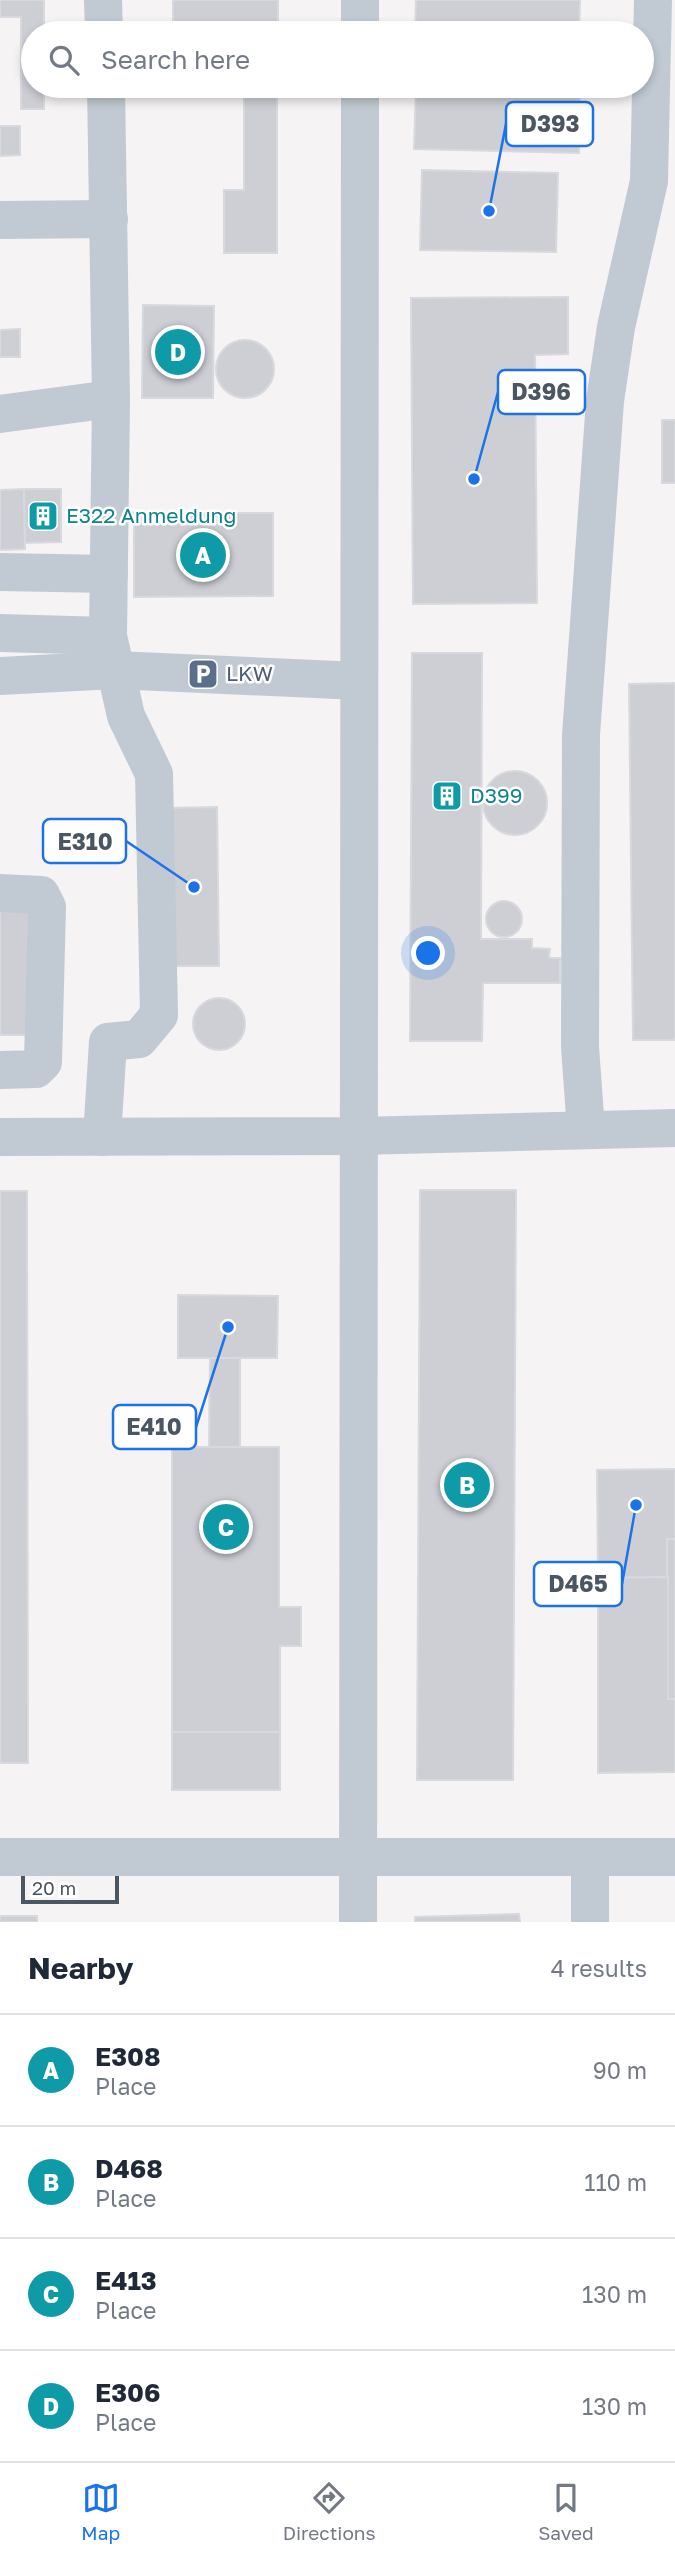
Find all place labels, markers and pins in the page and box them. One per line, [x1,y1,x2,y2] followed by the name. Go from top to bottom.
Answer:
[506,102,593,146] callout: D393
[155,326,201,378] pin: D
[498,370,585,414] callout: D396
[26,499,60,533] building icon: E322 Anmeldung
[66,502,236,528] place label: E322 Anmeldung
[180,529,226,581] pin: A
[186,657,220,691] parking icon: LKW
[226,660,273,686] place label: LKW
[430,779,464,813] building icon: D399
[470,782,522,808] place label: D399
[43,819,126,863] callout: E310
[113,1405,196,1449] callout: E410
[444,1459,490,1511] pin: B
[203,1501,249,1553] pin: C
[534,1562,622,1606] callout: D465

